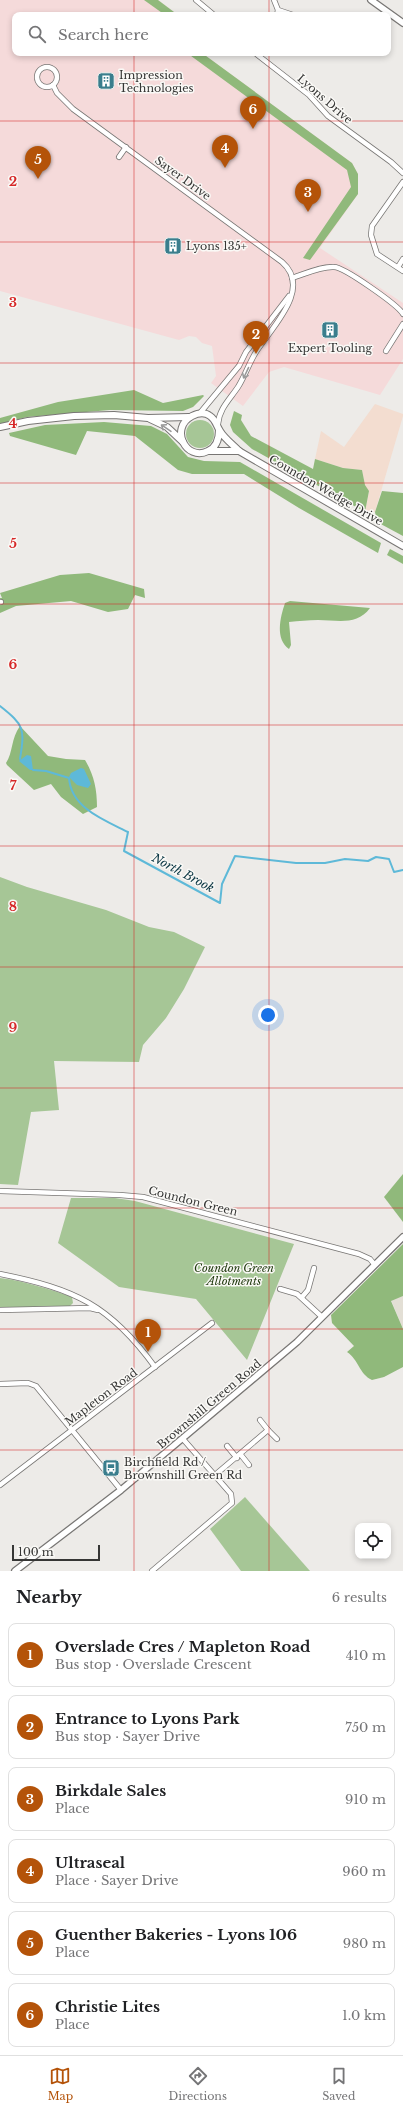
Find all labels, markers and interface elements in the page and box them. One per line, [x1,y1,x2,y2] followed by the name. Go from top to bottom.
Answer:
[12,12,391,56] search box
[26,23,48,45] icon: search
[58,25,149,44] text: Search here
[119,68,194,95] place label: Impression Technologies
[96,71,116,91] building icon: Impression Technologies
[295,71,355,127] street label: Lyons Drive
[240,96,266,129] pin: 6
[212,135,238,168] pin: 4
[25,146,51,179] pin: 5
[152,153,214,203] street label: Sayer Drive
[9,173,17,190] text: 2
[295,179,321,212] pin: 3
[163,236,183,256] building icon: Lyons 135+
[186,239,247,253] place label: Lyons 135+
[9,294,17,311] text: 3
[320,320,340,340] building icon: Expert Tooling
[243,321,269,354] pin: 2
[288,341,372,355] place label: Expert Tooling
[242,366,249,378] one-way arrow
[9,415,18,432] text: 4
[161,424,172,432] one-way arrow
[267,452,385,528] street label: Coundon Wedge Drive
[9,535,17,552] text: 5
[9,656,18,673] text: 6
[10,777,17,794] text: 7
[149,849,217,895] water label: North Brook
[9,898,17,915] text: 8
[258,1005,278,1025] your location
[9,1019,18,1036] text: 9
[147,1183,239,1219] street label: Coundon Green
[194,1261,274,1288] park label: Coundon Green Allotments
[135,1319,161,1352] pin: 1
[154,1356,264,1452] street label: Brownshill Green Road
[62,1365,140,1429] street label: Mapleton Road
[124,1455,243,1482] place label: Birchfield Rd / Brownshill Green Rd
[101,1458,121,1478] bus stop icon: Birchfield Rd / Brownshill Green Rd
[355,1523,391,1559] map controls
[355,1523,391,1559] button: locate
[12,1543,100,1562] scale bar
[18,1545,54,1559] text: 100 m
[16,1587,82,1608] text: Nearby
[332,1589,387,1606] text: 6 results
[55,1637,310,1656] text: Overslade Cres / Mapleton Road
[27,1647,33,1664] text: 1
[346,1647,386,1664] text: 410 m
[55,1656,252,1673] text: Bus stop · Overslade Crescent
[55,1709,239,1728] text: Entrance to Lyons Park
[26,1719,34,1736] text: 2
[345,1719,386,1736] text: 750 m
[55,1728,200,1745] text: Bus stop · Sayer Drive
[55,1781,166,1800] text: Birkdale Sales
[26,1791,34,1808] text: 3
[345,1791,386,1808] text: 910 m
[55,1800,90,1817] text: Place
[55,1853,125,1872] text: Ultraseal
[26,1863,34,1880] text: 4
[342,1863,386,1880] text: 960 m
[55,1872,179,1889] text: Place · Sayer Drive
[55,1925,297,1944] text: Guenther Bakeries - Lyons 106
[26,1935,34,1952] text: 5
[343,1935,386,1952] text: 980 m
[55,1944,90,1961] text: Place
[55,1997,160,2016] text: Christie Lites
[26,2007,34,2024] text: 6
[342,2007,386,2024] text: 1.0 km
[55,2016,90,2033] text: Place
[48,2065,73,2103] tab: Map
[168,2065,227,2103] tab: Directions
[322,2065,355,2103] tab: Saved

